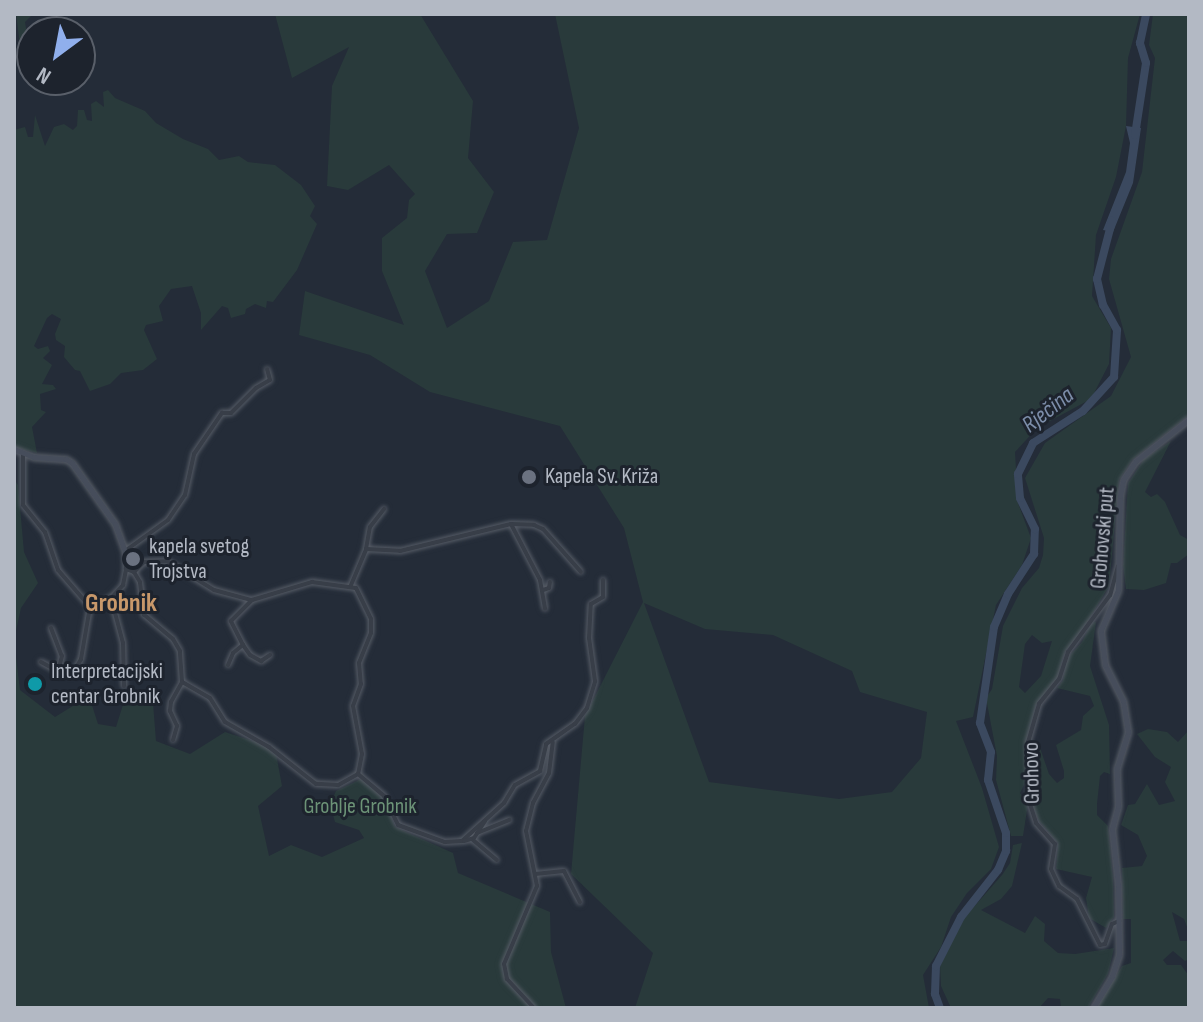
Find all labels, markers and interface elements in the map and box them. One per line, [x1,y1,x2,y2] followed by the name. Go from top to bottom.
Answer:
[16,16,96,96] north arrow
[32,61,56,90] text: N
[1016,381,1080,439] water label: Rječina
[545,464,658,490] place label: Kapela Sv. Križa
[520,468,538,486] marker: Kapela Sv. Križa
[1085,486,1121,590] street label: Grohovski put
[149,533,249,584] place label: kapela svetog Trojstva
[124,550,142,568] marker: kapela svetog Trojstva
[85,588,157,620] district label: Grobnik
[51,658,163,710] place label: Interpretacijski centar Grobnik
[26,675,44,693] marker: Interpretacijski centar Grobnik
[1018,742,1046,804] street label: Grohovo
[303,794,417,820] park label: Groblje Grobnik

